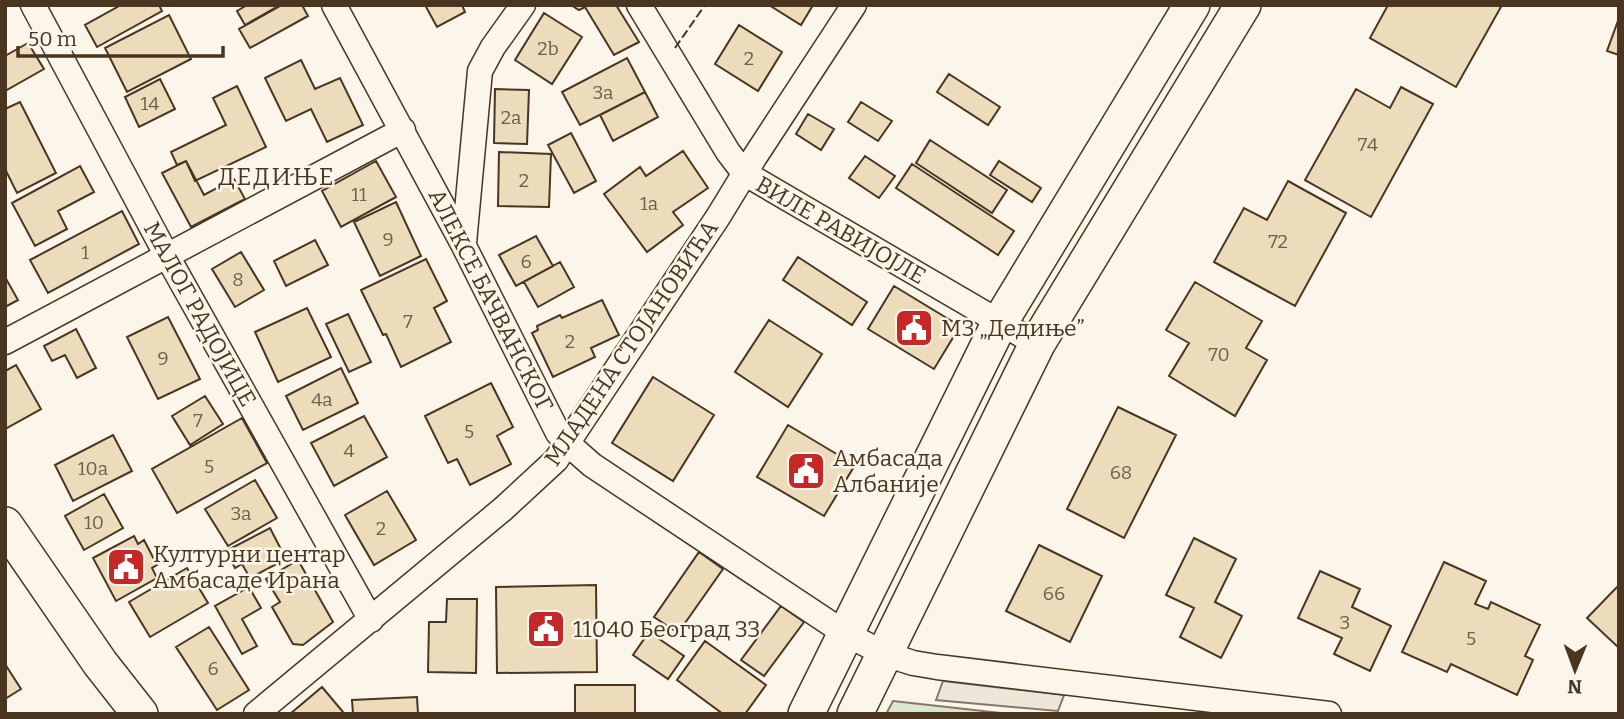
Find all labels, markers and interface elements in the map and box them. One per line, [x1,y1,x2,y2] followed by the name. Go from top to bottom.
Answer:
[18,14,222,58] scale bar
[28,26,77,52] text: 50 m
[537,37,559,60] house number: 2b
[744,47,754,70] house number: 2
[593,81,614,104] house number: 3a
[141,92,159,115] house number: 14
[501,106,522,129] house number: 2a
[1358,133,1378,156] house number: 74
[218,163,336,191] district label: ДЕДИЊЕ
[519,169,529,192] house number: 2
[751,170,931,290] street label: ВИЛЕ РАВИЈОЈЛЕ
[351,183,367,206] house number: 11
[423,184,559,416] street label: АЛЕКСЕ БАЧВАНСКОГ
[640,192,659,215] house number: 1a
[538,214,724,471] street label: МЛАДЕНА СТОЈАНОВИЋА
[138,217,262,411] street label: МАЛОГ РАДОЈИЦЕ
[382,228,394,251] house number: 9
[1268,230,1288,253] house number: 72
[81,241,89,264] house number: 1
[520,250,532,273] house number: 6
[232,268,244,291] house number: 8
[893,307,935,349] public building icon: МЗ „Дедиње”
[403,310,413,333] house number: 7
[941,314,1085,342] place label: МЗ „Дедиње”
[565,330,575,353] house number: 2
[1208,343,1230,366] house number: 70
[157,347,169,370] house number: 9
[311,388,333,411] house number: 4a
[193,409,203,432] house number: 7
[464,420,474,443] house number: 5
[343,439,355,462] house number: 4
[833,444,943,498] place label: Амбасада Албаније
[785,450,827,492] public building icon: Амбасада Албаније
[204,455,214,478] house number: 5
[78,457,109,480] house number: 10a
[1110,461,1132,484] house number: 68
[231,502,252,525] house number: 3a
[84,511,104,534] house number: 10
[376,517,386,540] house number: 2
[153,540,346,594] place label: Културни центар Амбасаде Ирана
[105,546,147,588] public building icon: Културни центар Амбасаде Ирана
[1043,582,1065,605] house number: 66
[525,608,567,650] public building icon: 11040 Београд 33
[1340,611,1350,634] house number: 3
[573,615,760,643] place label: 11040 Београд 33
[1466,627,1476,650] house number: 5
[1540,635,1610,705] north arrow
[207,657,219,680] house number: 6
[1567,675,1582,698] text: N

